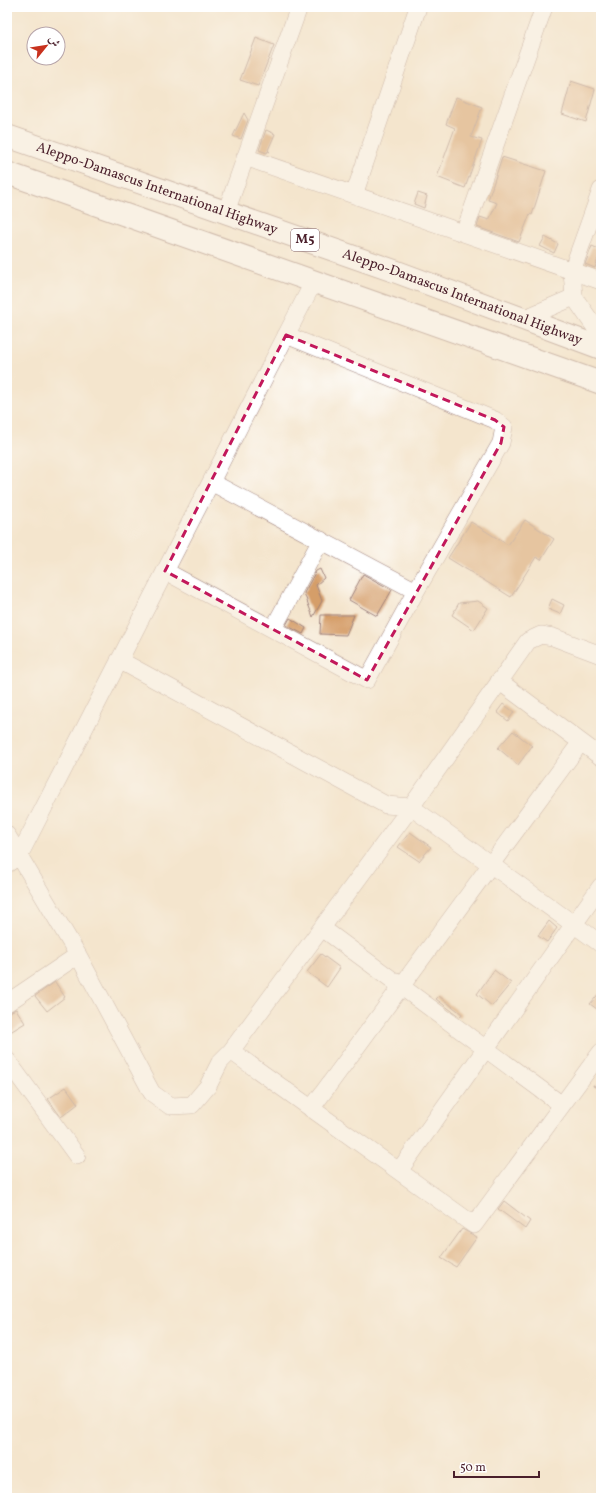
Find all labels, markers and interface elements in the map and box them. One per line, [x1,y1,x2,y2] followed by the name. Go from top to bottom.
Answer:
[26,26,66,66] north arrow
[44,33,63,50] text: ش
[34,137,281,239] street label: Aleppo-Damascus International Highway
[291,229,319,251] road number: M5
[340,244,586,350] street label: Aleppo-Damascus International Highway
[454,1453,539,1479] scale bar
[460,1460,486,1476] text: 50 m

